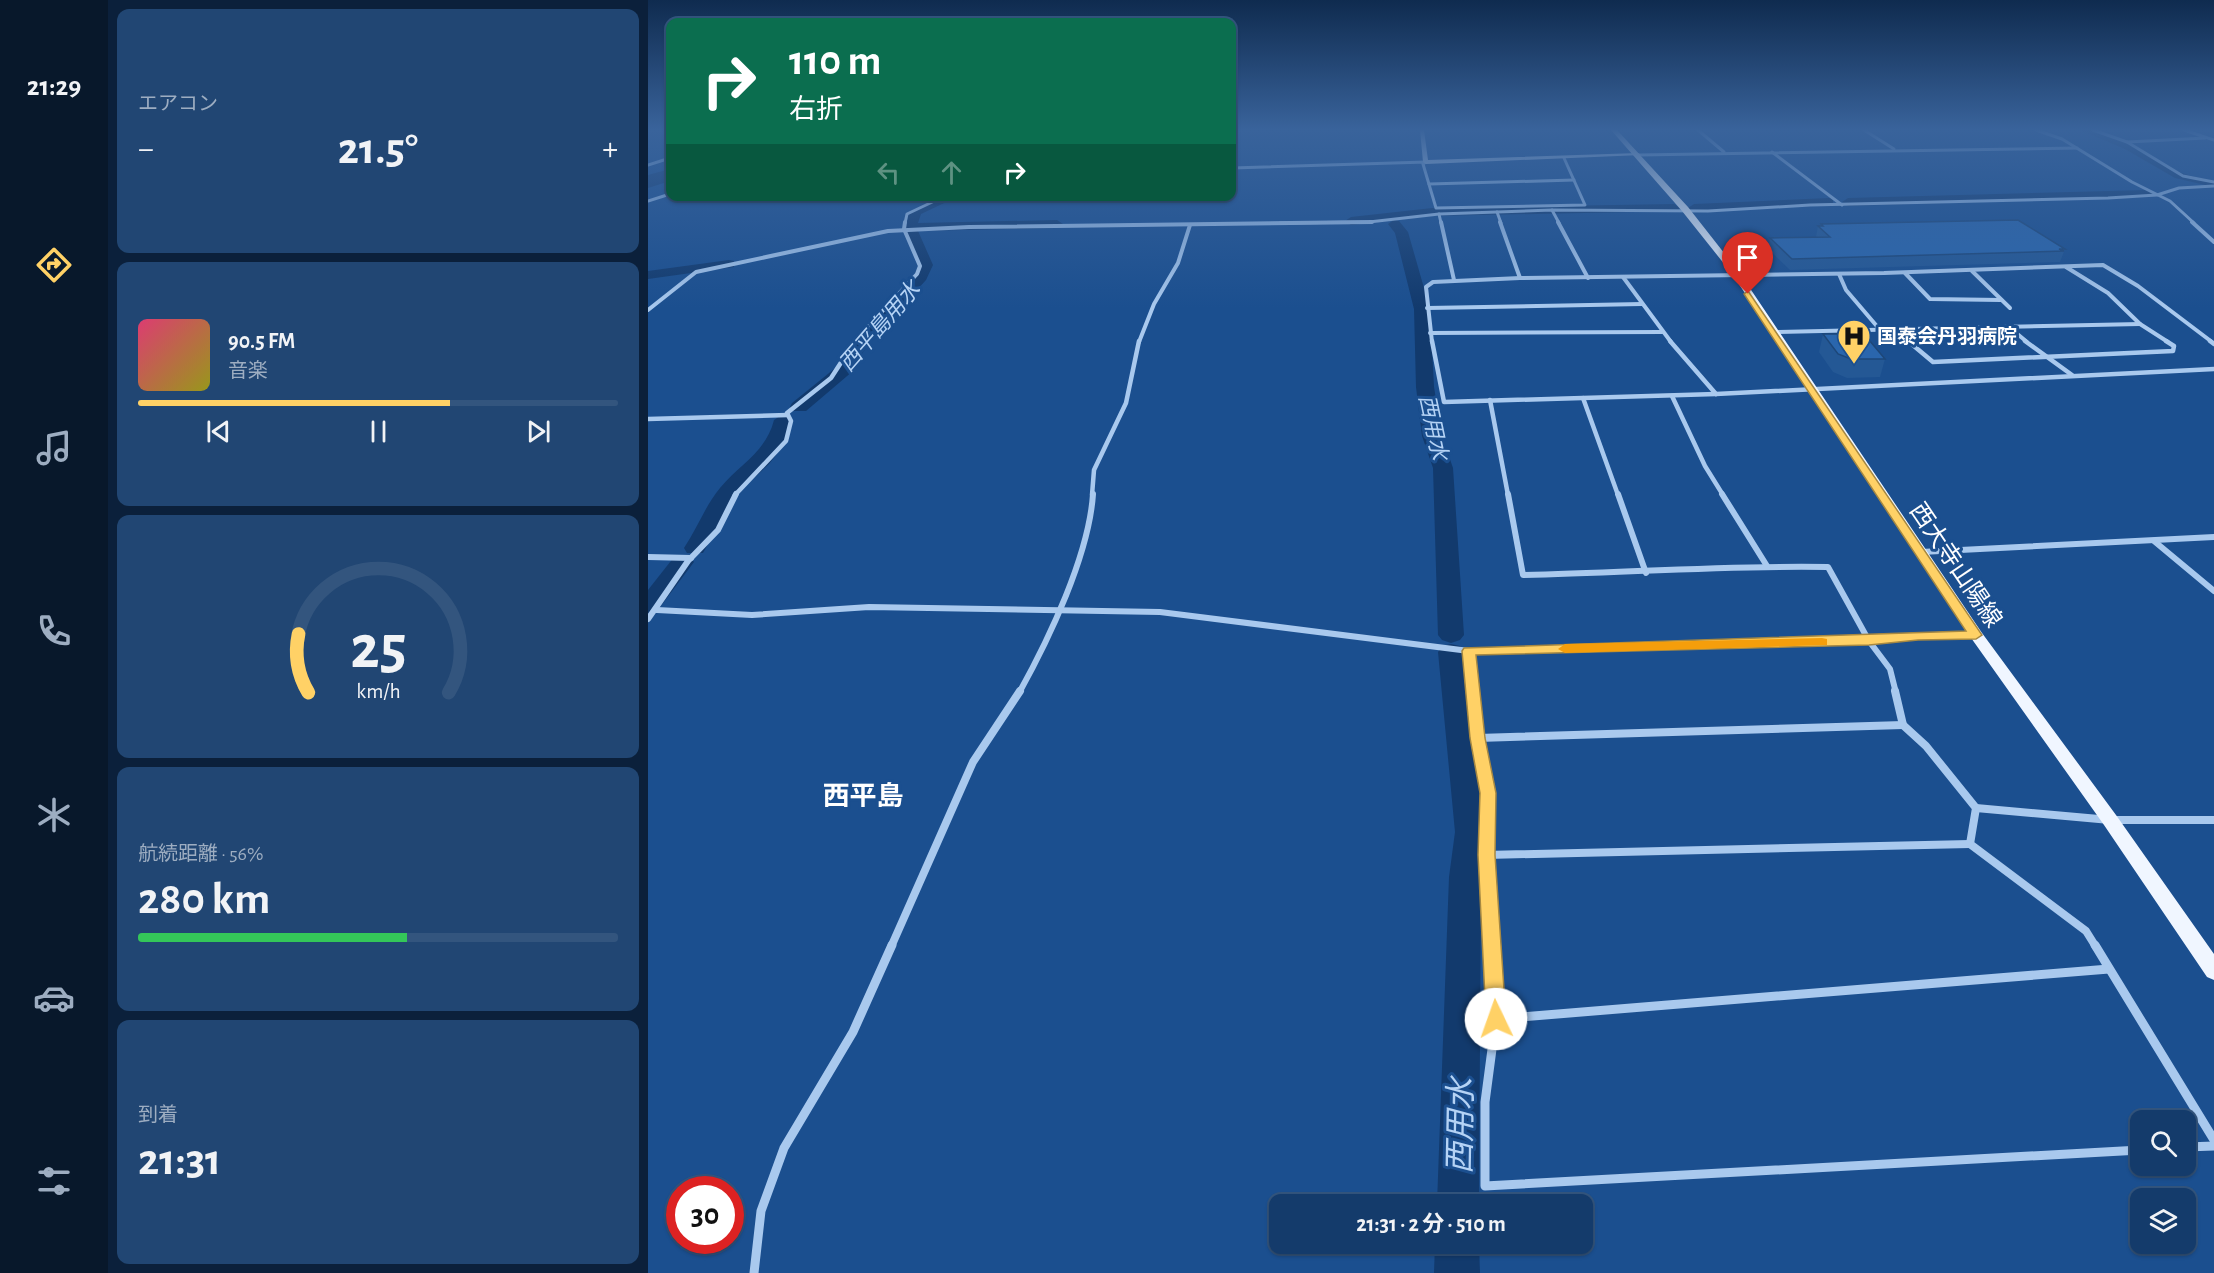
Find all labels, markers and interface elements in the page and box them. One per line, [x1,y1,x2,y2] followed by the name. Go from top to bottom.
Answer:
[789,40,881,82] text: 110 m
[690,42,768,120] icon: right
[27,73,81,100] text: 21:29
[138,94,218,114] text: エアコン
[789,96,843,123] text: 右折
[338,127,418,172] text: 21.5°
[138,133,154,166] text: −
[602,133,618,166] text: +
[872,156,905,189] icon: left
[935,156,968,189] icon: ahead
[998,156,1031,189] icon: right
[1722,232,1773,294] pin
[1731,241,1764,274] icon: arrive
[33,244,75,286] icon: directions
[835,276,925,375] water label: 西平島用水
[1836,318,1872,365] hospital icon: 国泰会丹羽病院
[1877,326,2017,347] place label: 国泰会丹羽病院
[228,330,295,352] text: 90.5 FM
[228,361,268,381] text: 音楽
[1415,392,1452,464] water label: 西用水
[202,415,235,448] icon: previous
[362,415,395,448] icon: pause
[522,415,555,448] icon: next
[33,427,75,469] icon: music
[1905,498,2007,632] street label: 西大寺山陽線
[33,610,75,652] icon: phone
[350,618,406,680] text: 25
[356,682,400,703] text: km/h
[823,781,904,810] district label: 西平島
[33,794,75,836] icon: climate
[138,844,263,864] text: 航続距離 · 56%
[138,877,270,922] text: 280 km
[33,977,75,1019] icon: car
[1464,987,1528,1051] position arrow
[1443,1075,1478,1174] water label: 西用水
[138,1105,178,1125] text: 到着
[2130,1110,2196,1254] map controls
[2130,1110,2196,1176] button: search
[138,1138,221,1183] text: 21:31
[33,1160,75,1202] icon: filters
[666,1176,744,1254] speed limit sign: 30
[2130,1188,2196,1254] button: layers
[1356,1213,1506,1235] text: 21:31 · 2 分 · 510 m

